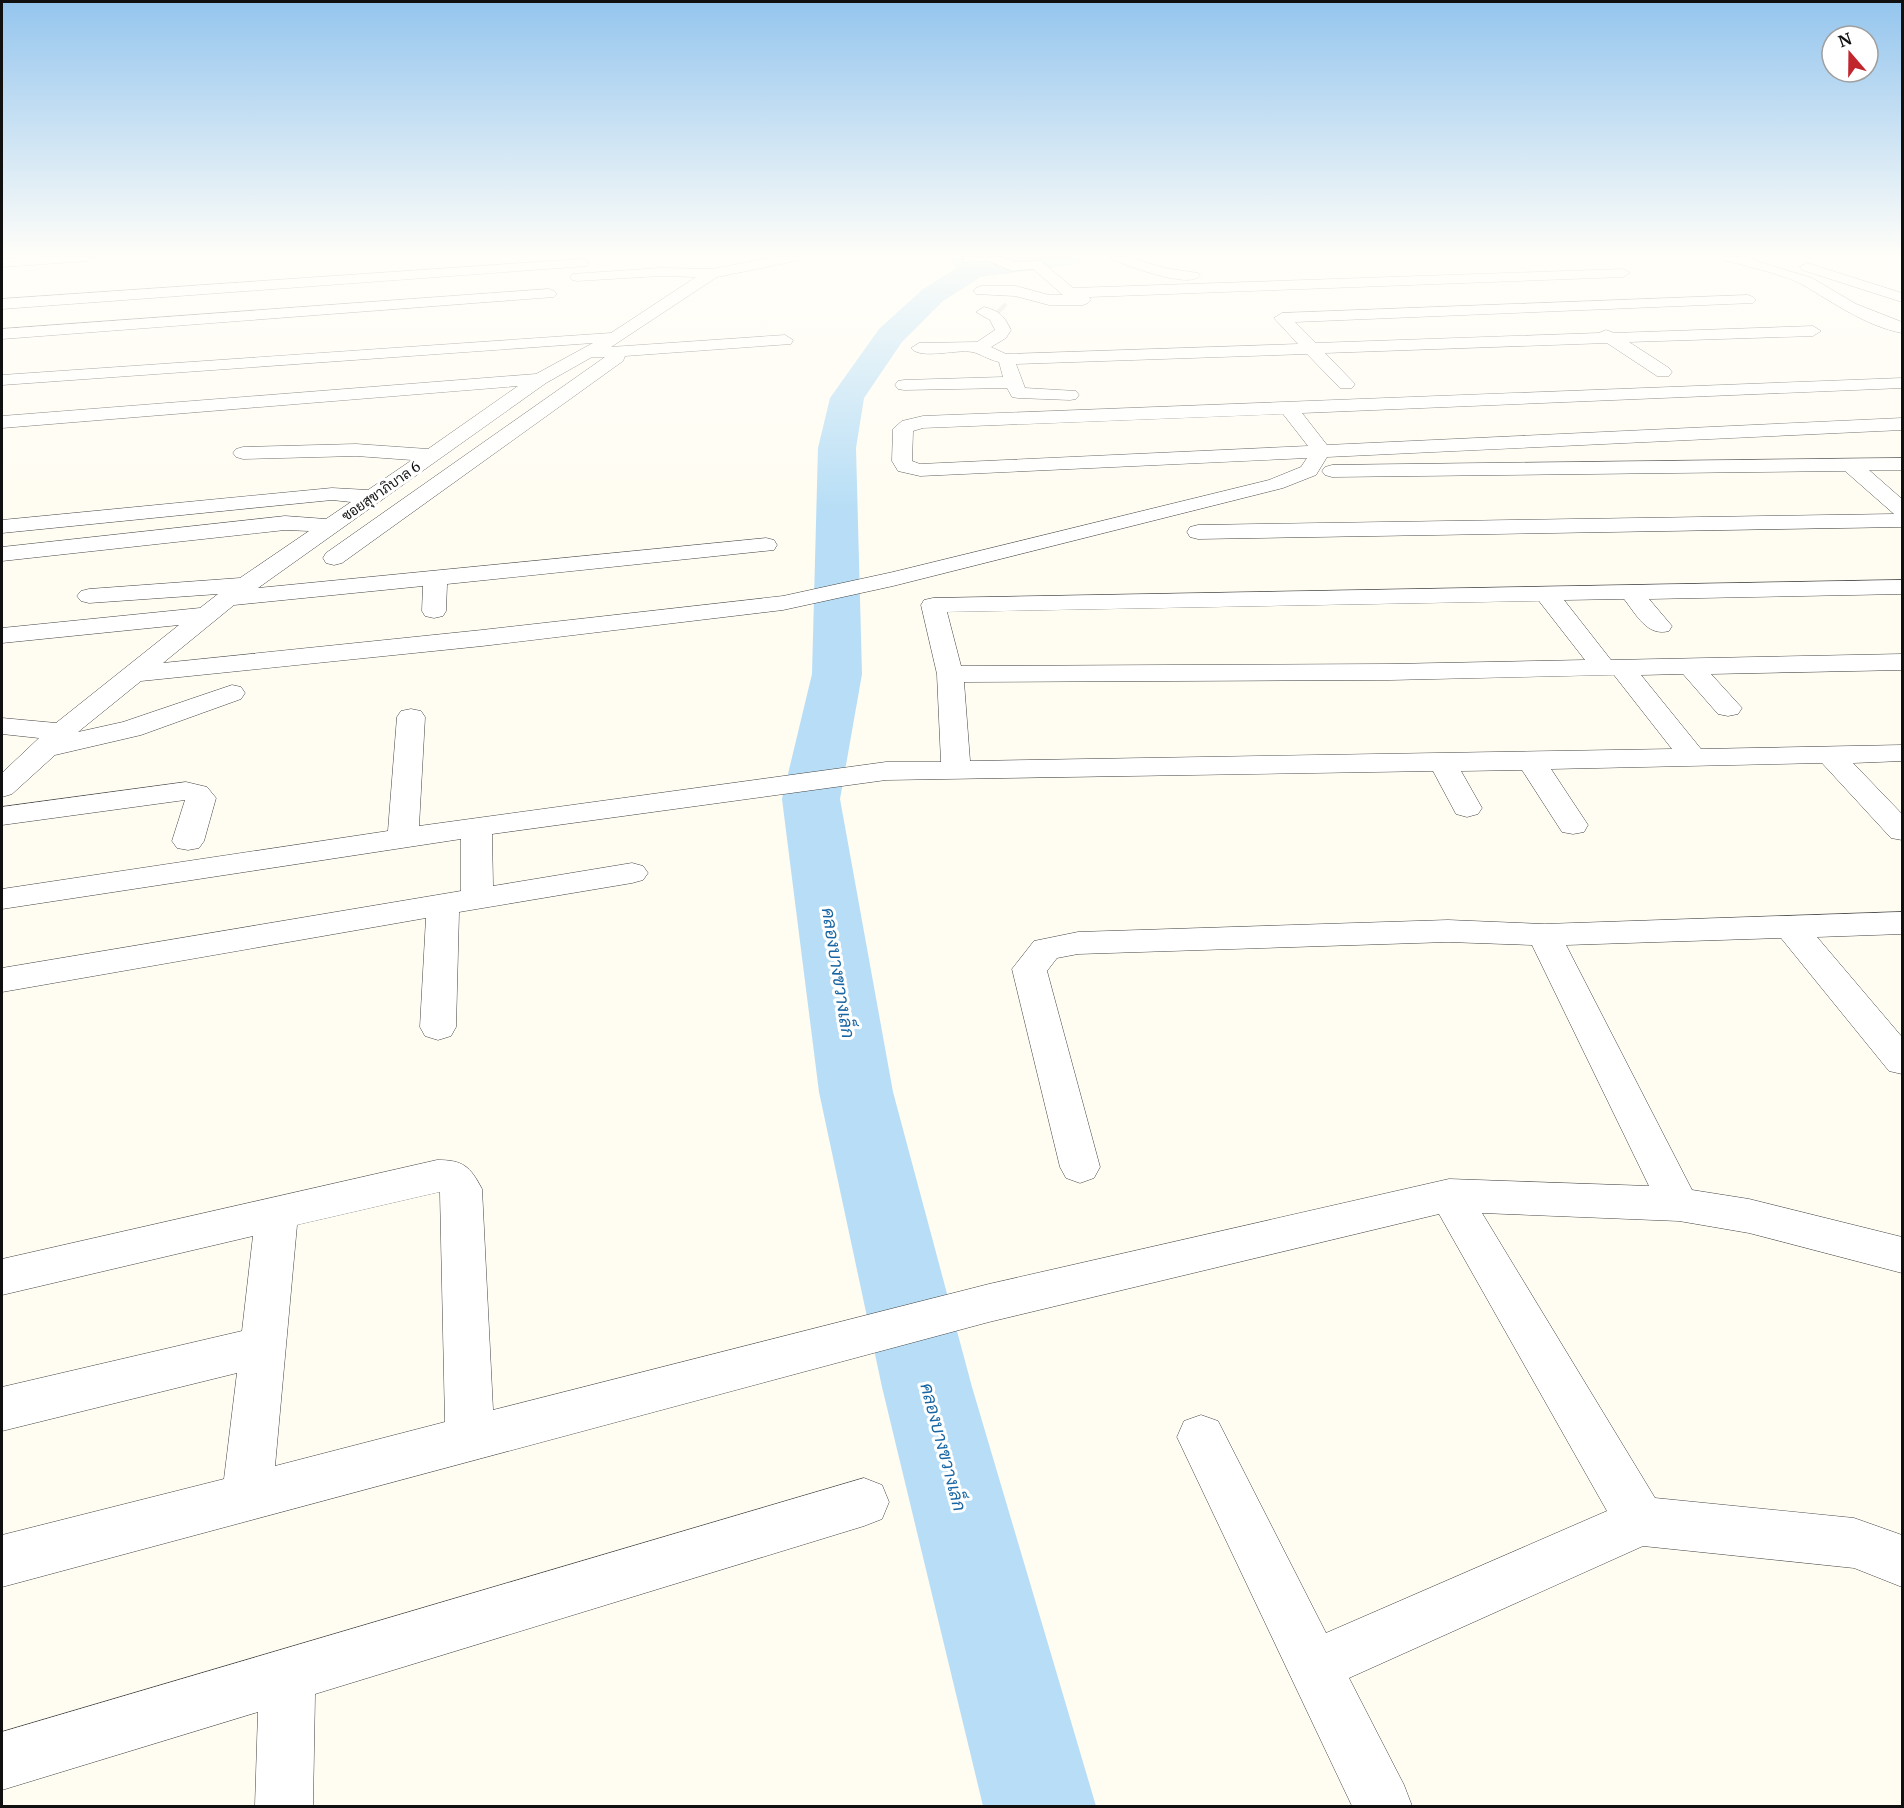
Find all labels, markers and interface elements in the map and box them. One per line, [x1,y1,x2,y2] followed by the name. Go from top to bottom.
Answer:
[1820,24,1880,84] north arrow
[1836,28,1855,51] text: N
[338,457,425,526] street label: ซอยสุขาภิบาล 6
[817,906,862,1040] water label: คลองบางขวางเล็ก
[915,1380,974,1513] water label: คลองบางขวางเล็ก

